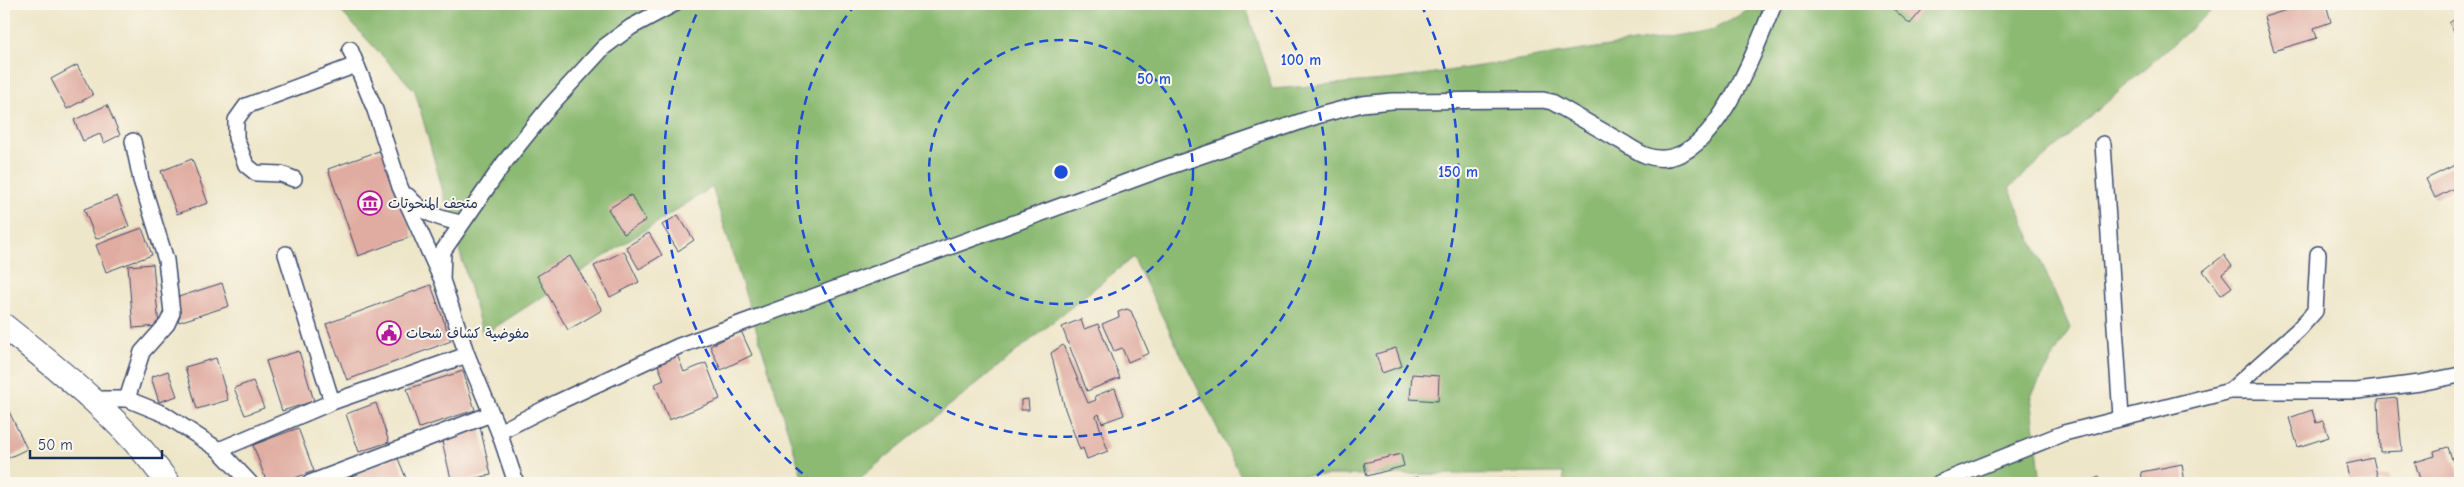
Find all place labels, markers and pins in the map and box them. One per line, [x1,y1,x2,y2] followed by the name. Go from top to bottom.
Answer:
[1052,163,1070,181] centre of rings
[357,190,383,216] museum icon: متحف المنحوتات
[388,195,478,212] place label: متحف المنحوتات
[376,320,402,346] public building icon: مفوضية كشاف شحات
[406,325,529,342] place label: مفوضية كشاف شحات

